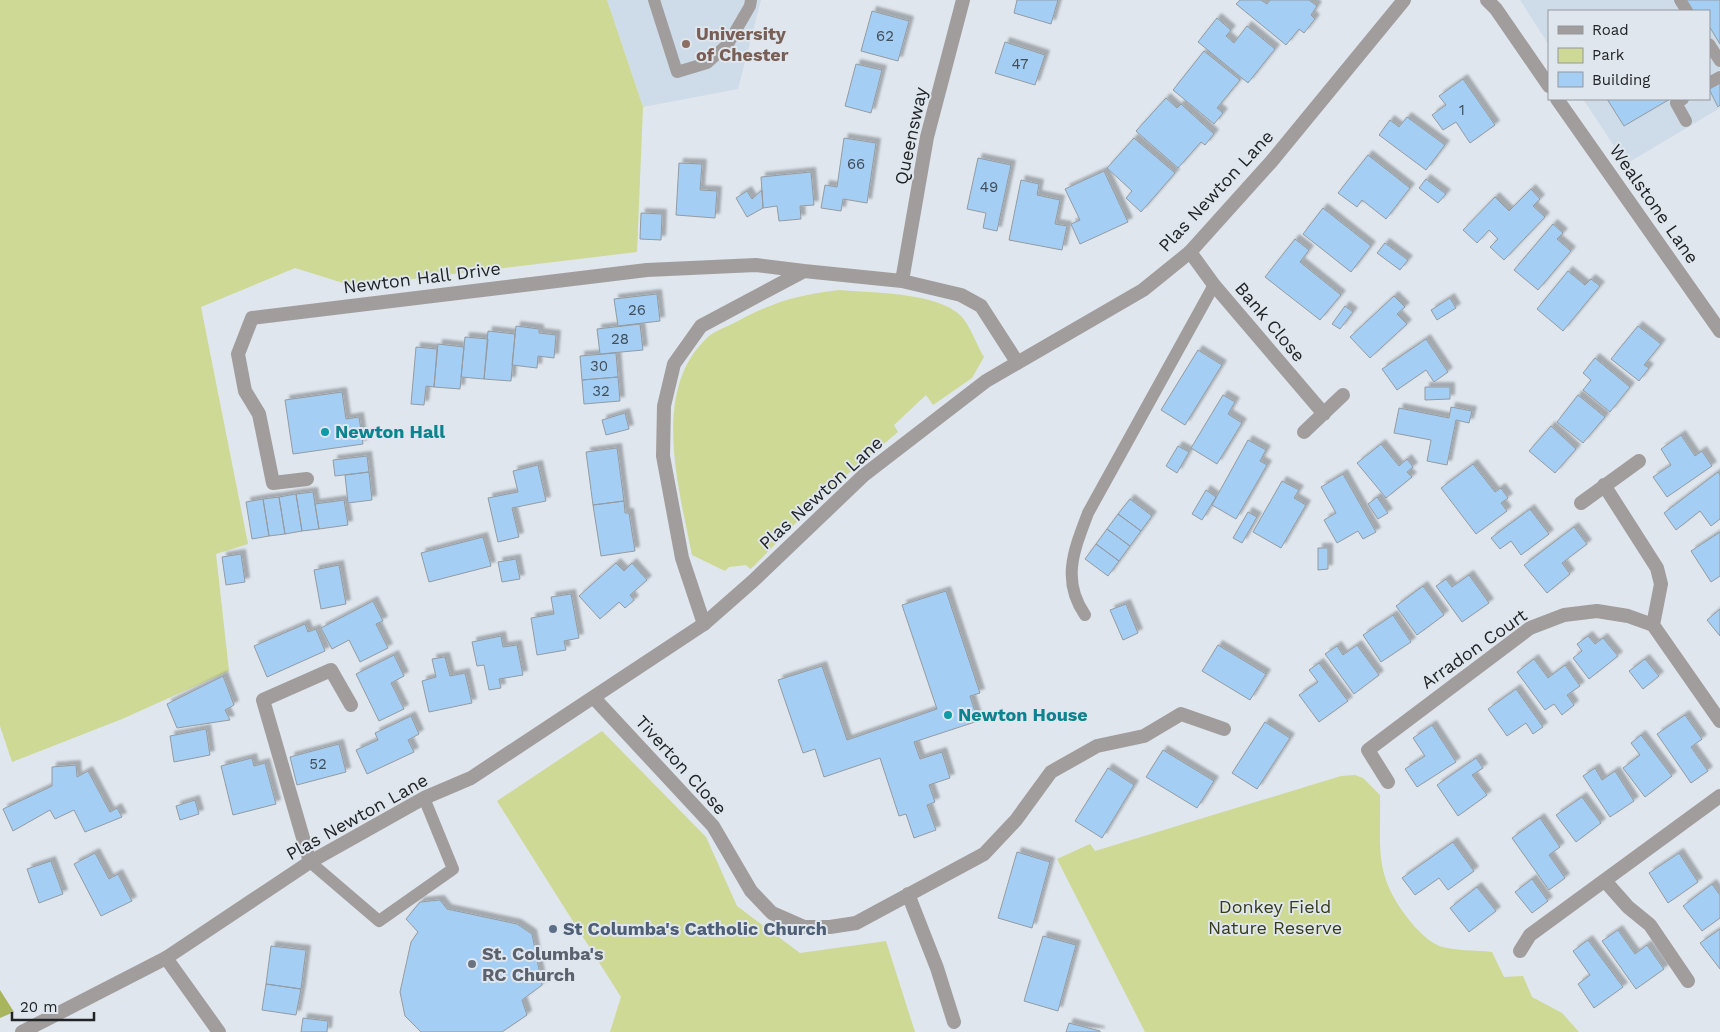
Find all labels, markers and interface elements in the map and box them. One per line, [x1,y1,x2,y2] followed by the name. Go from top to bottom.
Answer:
[1548,10,1710,100] legend
[1592,21,1629,39] text: Road
[696,23,789,65] place label: University of Chester
[876,27,894,45] house number: 62
[680,38,692,50] marker: University of Chester
[1592,46,1625,64] text: Park
[1012,55,1028,73] house number: 47
[1592,71,1650,89] text: Building
[890,84,931,187] street label: Queensway
[1459,101,1465,119] house number: 1
[1154,125,1277,256] street label: Plas Newton Lane
[1605,140,1703,267] street label: Wealstone Lane
[847,155,865,173] house number: 66
[980,178,998,196] house number: 49
[342,257,502,298] street label: Newton Hall Drive
[1231,278,1310,366] street label: Bank Close
[628,301,646,319] house number: 26
[611,330,629,348] house number: 28
[590,357,608,375] house number: 30
[592,382,610,400] house number: 32
[335,421,445,442] place label: Newton Hall
[319,426,331,438] marker: Newton Hall
[755,432,887,554] street label: Plas Newton Lane
[1417,604,1531,693] street label: Arradon Court
[958,704,1088,725] place label: Newton House
[942,709,954,721] marker: Newton House
[631,711,731,819] street label: Tiverton Close
[309,755,327,773] house number: 52
[282,769,431,864] street label: Plas Newton Lane
[1208,896,1342,938] park label: Donkey Field Nature Reserve
[563,918,827,939] place label: St Columba's Catholic Church
[547,923,559,935] marker: St Columba's Catholic Church
[482,943,604,985] place label: St. Columba's RC Church
[466,958,478,970] marker: St. Columba's RC Church
[12,990,95,1022] scale bar
[20,998,58,1016] text: 20 m

